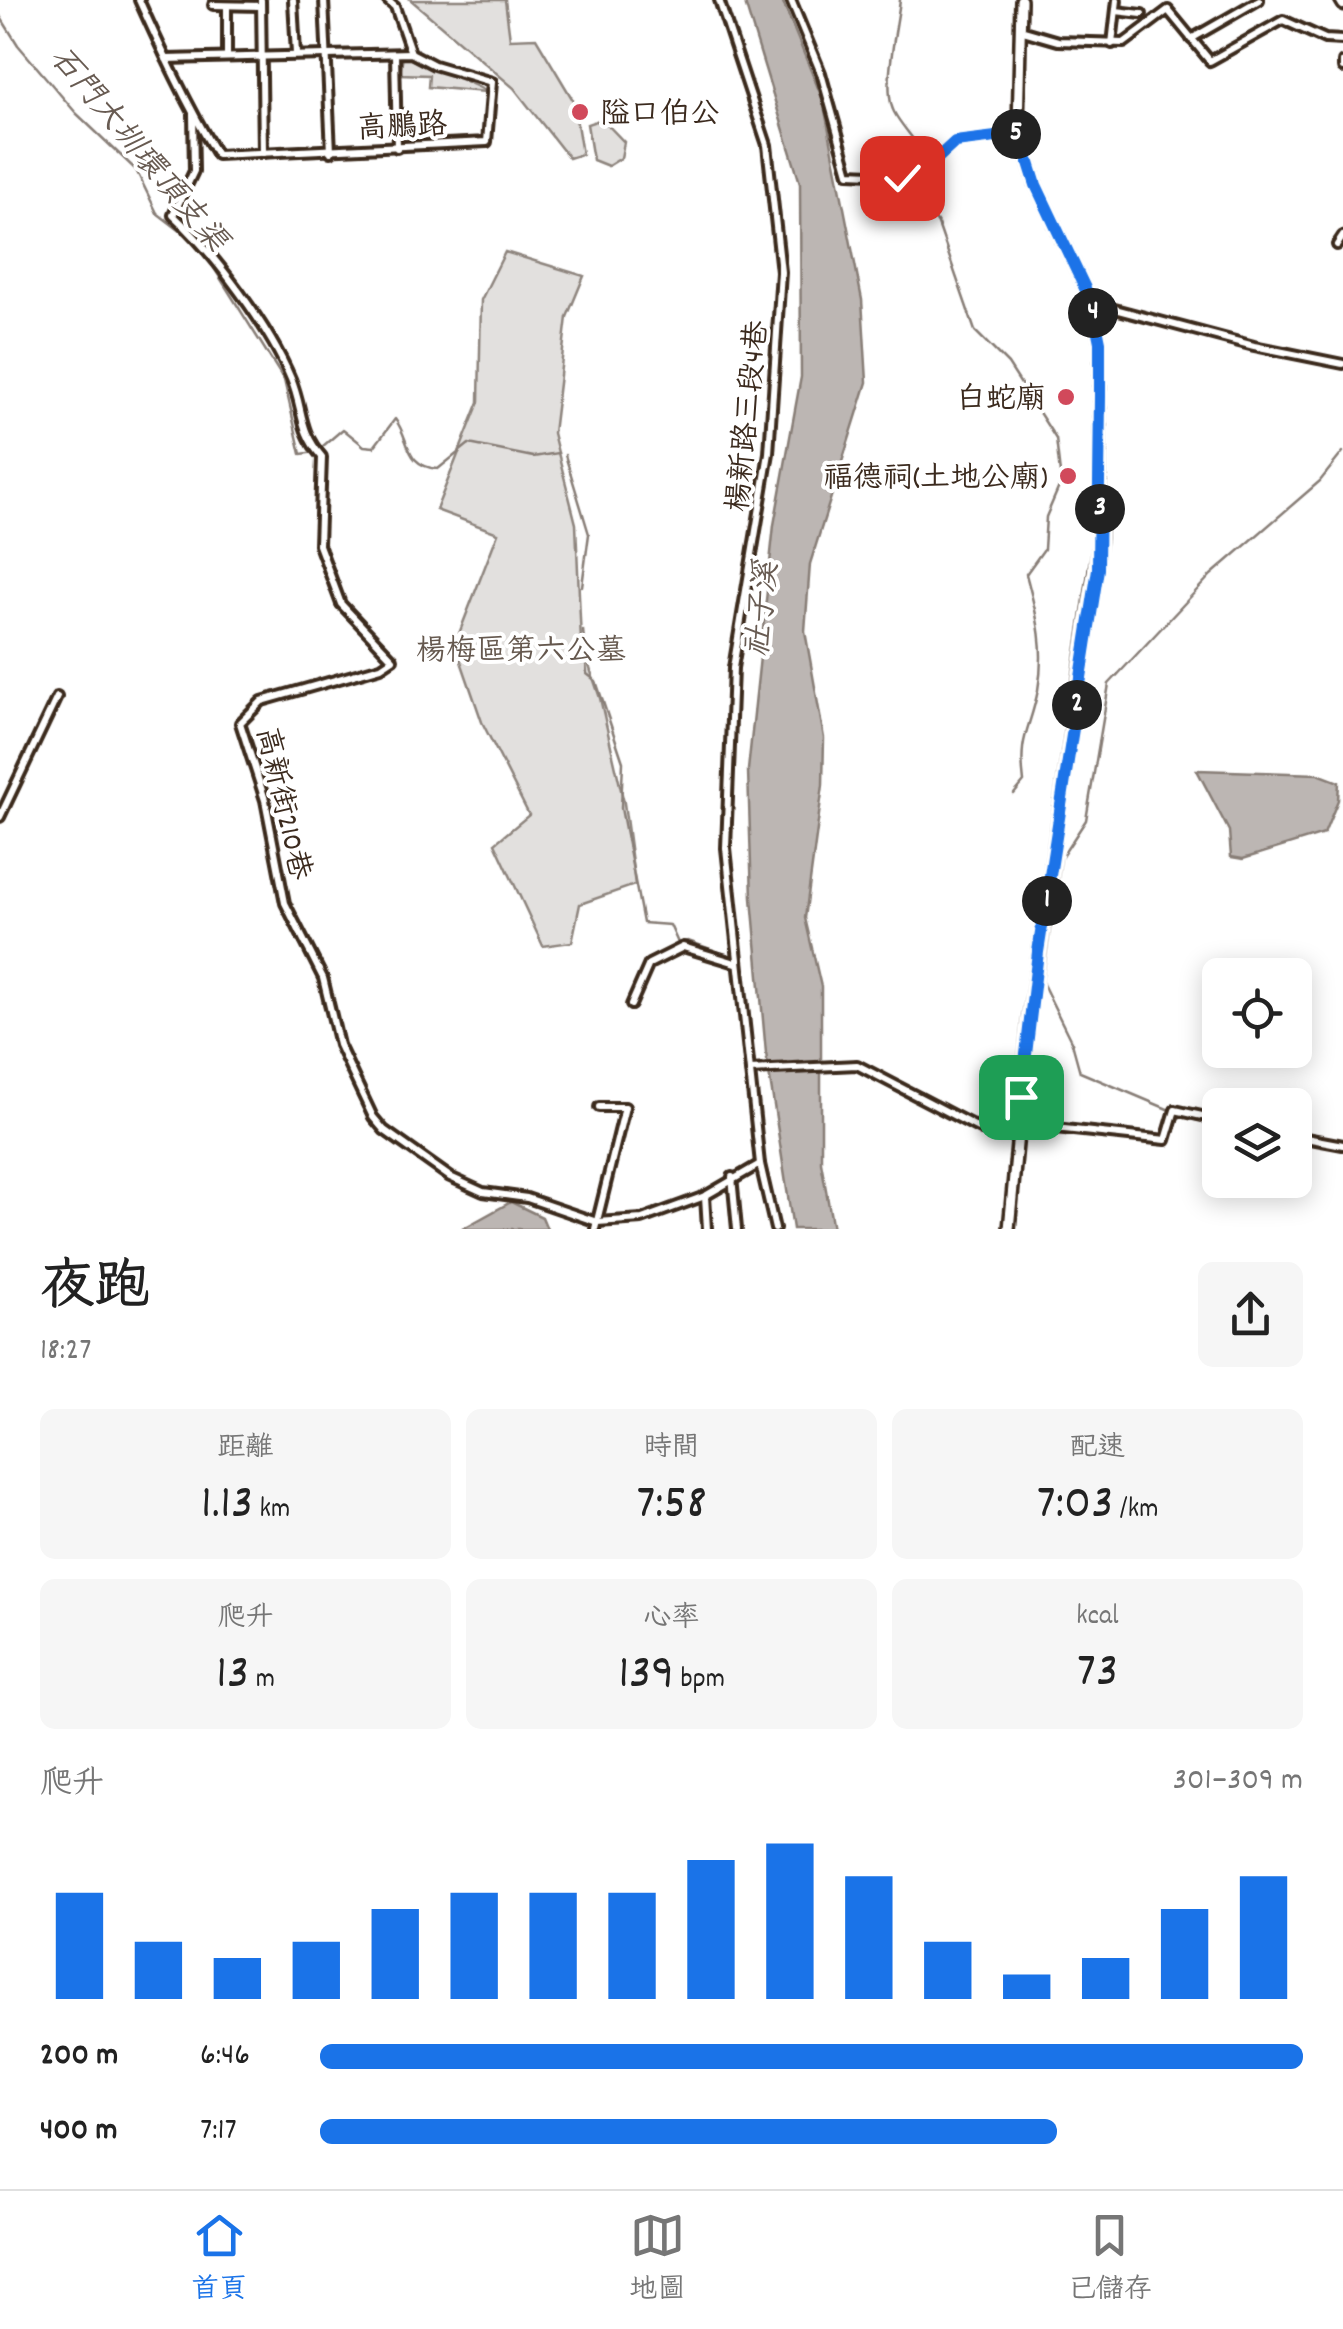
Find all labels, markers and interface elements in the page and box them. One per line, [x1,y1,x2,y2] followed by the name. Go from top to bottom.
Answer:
[36,38,238,266] water label: 石門大圳環頂支渠
[600,95,720,138] place label: 隘口伯公
[569,101,591,123] marker: 隘口伯公
[356,106,448,153] street label: 高鵬路
[991,109,1041,159] pin: 5
[1010,114,1022,154] text: 5
[860,136,945,221] pin
[875,151,930,206] icon: check
[1068,288,1118,338] pin: 4
[1087,293,1099,333] text: 4
[719,319,782,514] street label: 楊新路三段4巷
[956,380,1046,423] place label: 白蛇廟
[1055,386,1077,408] marker: 白蛇廟
[823,459,1048,502] place label: 福德祠(土地公廟)
[1057,465,1079,487] marker: 福德祠(土地公廟)
[1075,484,1125,534] pin: 3
[1094,489,1106,529] text: 3
[737,557,793,660] water label: 社子溪
[416,632,626,675] park label: 楊梅區第六公墓
[1052,680,1102,730] pin: 2
[1071,685,1083,725] text: 2
[242,723,319,885] street label: 高新街210巷
[1022,876,1072,926] pin: 1
[1044,881,1050,921] text: 1
[1202,958,1312,1198] map controls
[1202,958,1312,1068] button: locate
[979,1055,1064,1140] pin
[994,1070,1049,1125] icon: arrive
[1202,1088,1312,1198] button: layers
[40,1252,150,1331] text: 夜跑
[1198,1262,1303,1367] button: share
[40,1329,91,1375] text: 18:27
[217,1430,274,1470] text: 距離
[643,1430,700,1470] text: 時間
[1069,1430,1126,1470] text: 配速
[201,1470,253,1542] text: 1.13
[636,1470,707,1542] text: 7:58
[1036,1470,1113,1542] text: 7:03
[253,1491,290,1531] text: km
[1113,1491,1159,1531] text: /km
[1076,1598,1119,1638] text: kcal
[217,1600,274,1640] text: 爬升
[643,1600,700,1640] text: 心率
[1077,1638,1118,1710] text: 73
[216,1640,249,1712] text: 13
[618,1640,674,1712] text: 139
[249,1661,275,1701] text: m
[674,1661,725,1701] text: bpm
[1173,1759,1303,1805] text: 301–309 m
[40,1763,104,1809] text: 爬升
[40,2034,118,2080] text: 200 m
[200,2034,250,2080] text: 6:46
[40,2109,117,2155] text: 400 m
[200,2109,237,2155] text: 7:17
[191,2208,247,2312] tab: 首頁
[629,2208,686,2312] tab: 地圖
[1068,2208,1152,2312] tab: 已儲存

